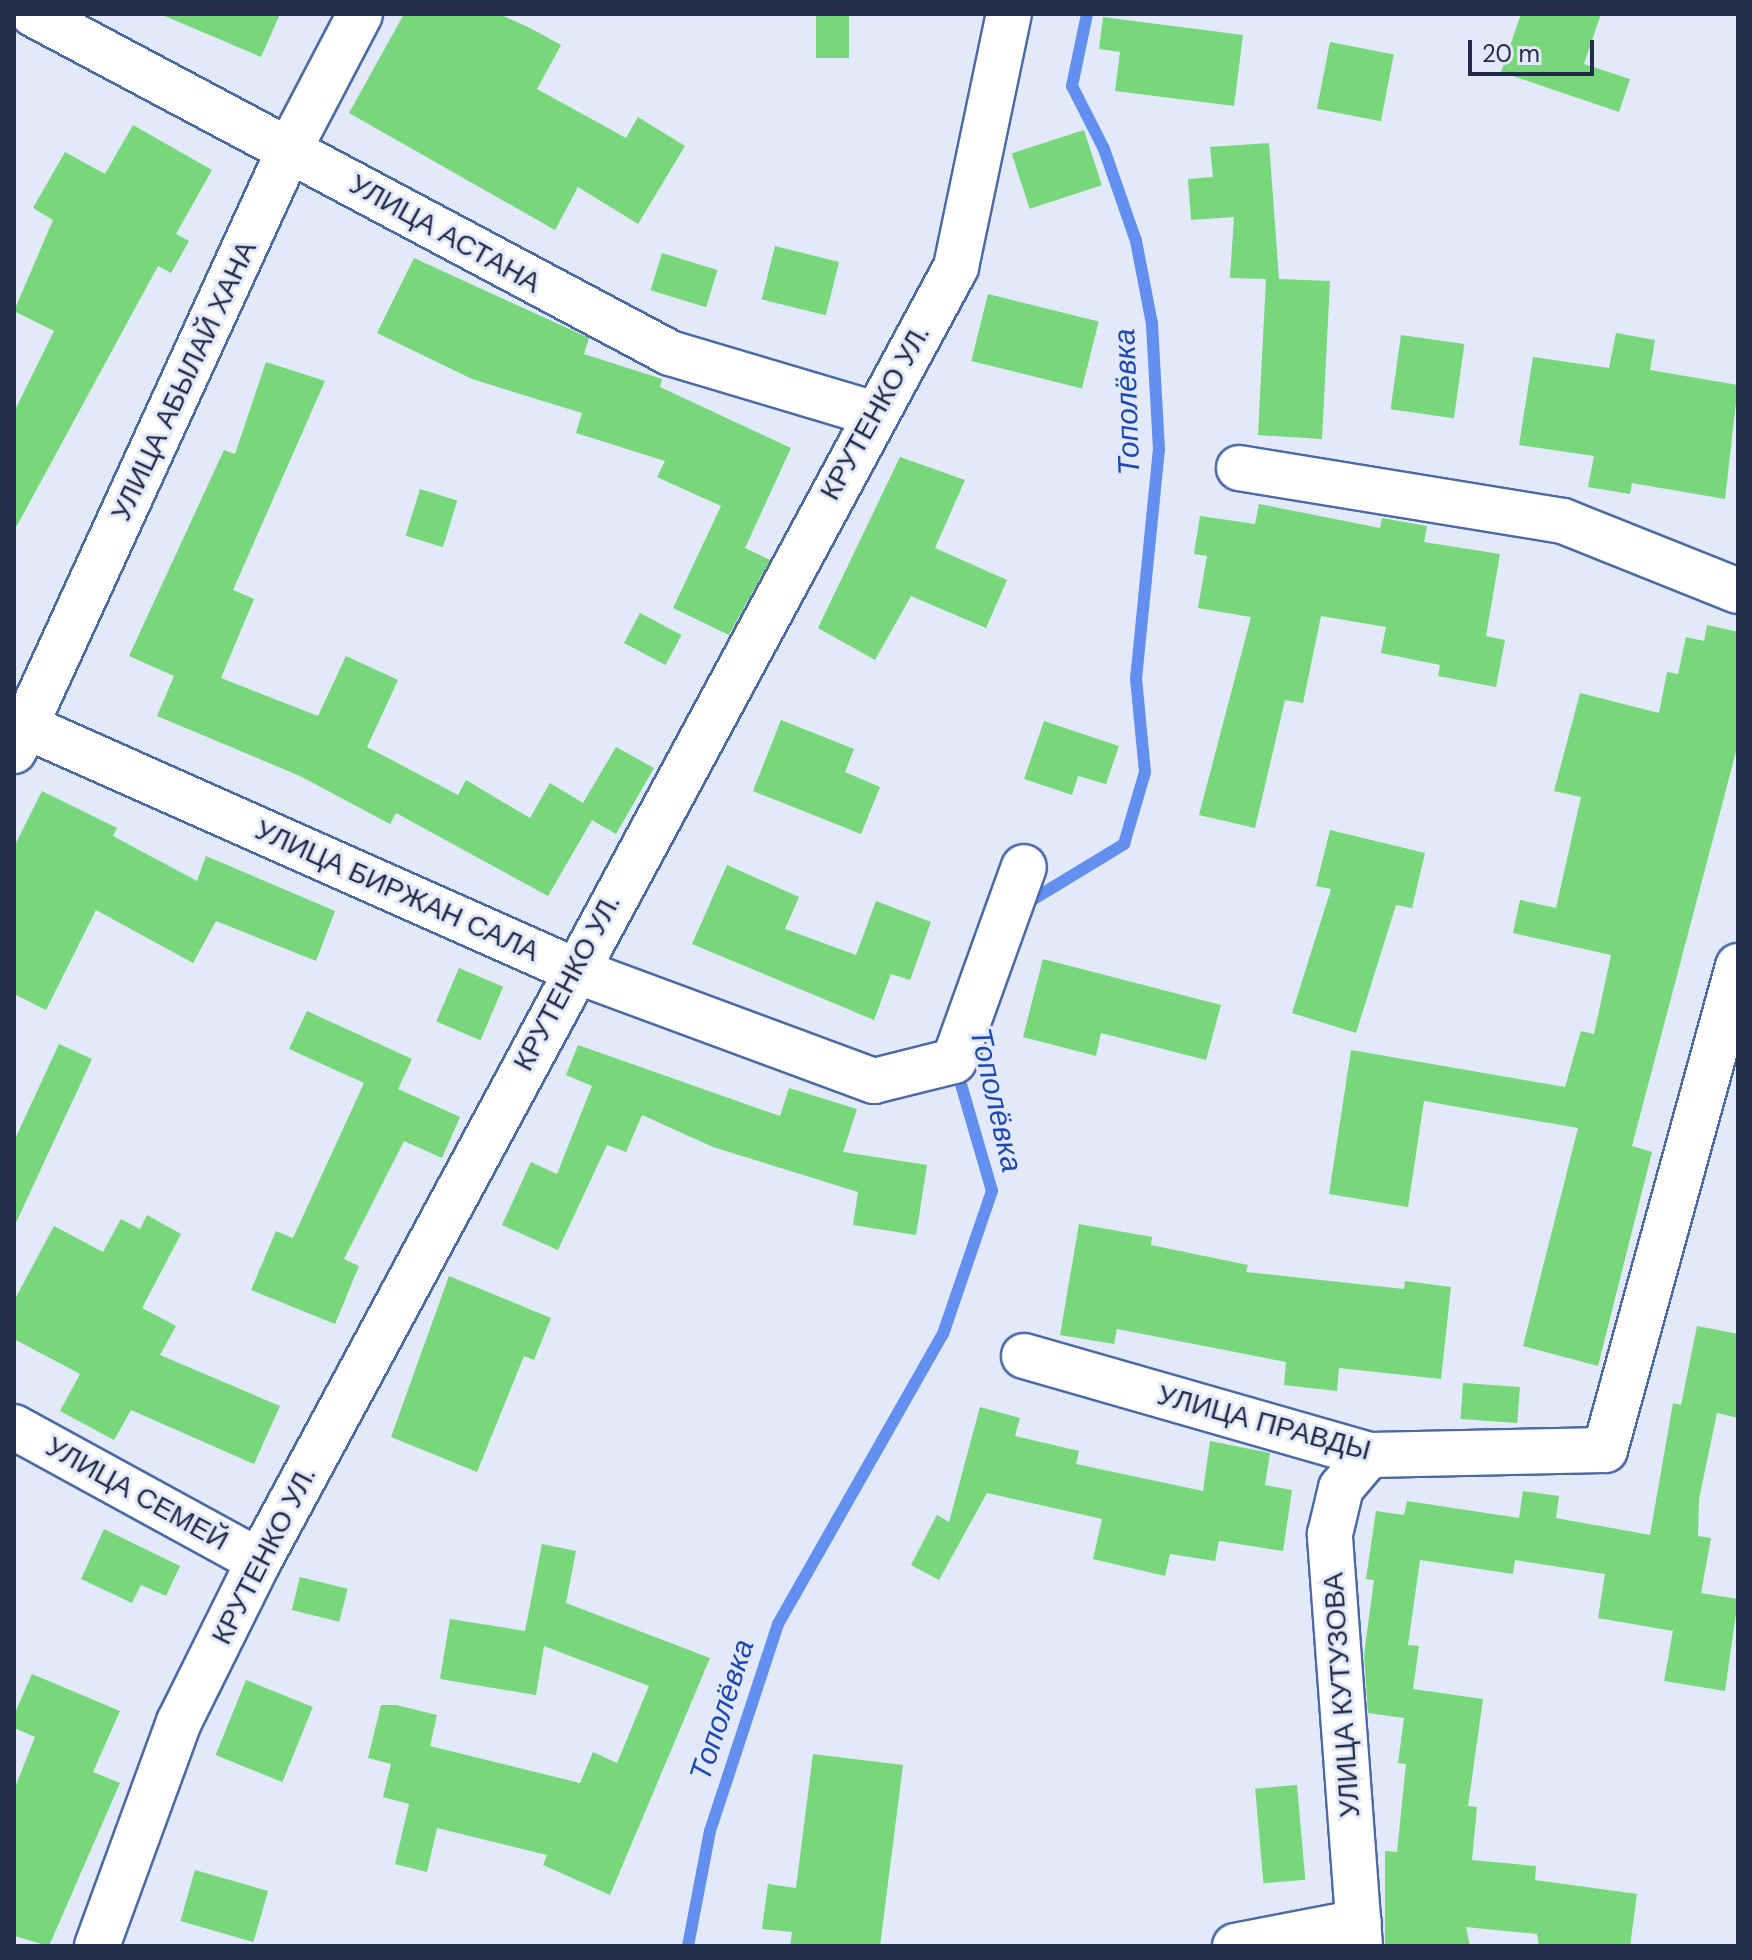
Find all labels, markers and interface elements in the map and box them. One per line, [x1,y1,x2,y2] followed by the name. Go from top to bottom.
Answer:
[1472,24,1598,74] scale bar
[1482,38,1540,69] text: 20 m
[344,168,546,300] street label: УЛИЦА АСТАНА
[104,236,264,526] street label: УЛИЦА АБЫЛАЙ ХАНА
[813,320,937,506] street label: КРУТЕНКО УЛ.
[1106,328,1148,476] water label: Тополёвка
[250,813,544,969] street label: УЛИЦА БИРЖАН САЛА
[507,889,627,1077] street label: КРУТЕНКО УЛ.
[962,1025,1030,1175] water label: Тополёвка
[1154,1378,1374,1468] street label: УЛИЦА ПРАВДЫ
[40,1430,234,1558] street label: УЛИЦА СЕМЕЙ
[205,1462,323,1650] street label: КРУТЕНКО УЛ.
[1317,1571,1367,1819] street label: УЛИЦА КУТУЗОВА
[682,1635,762,1785] water label: Тополёвка

